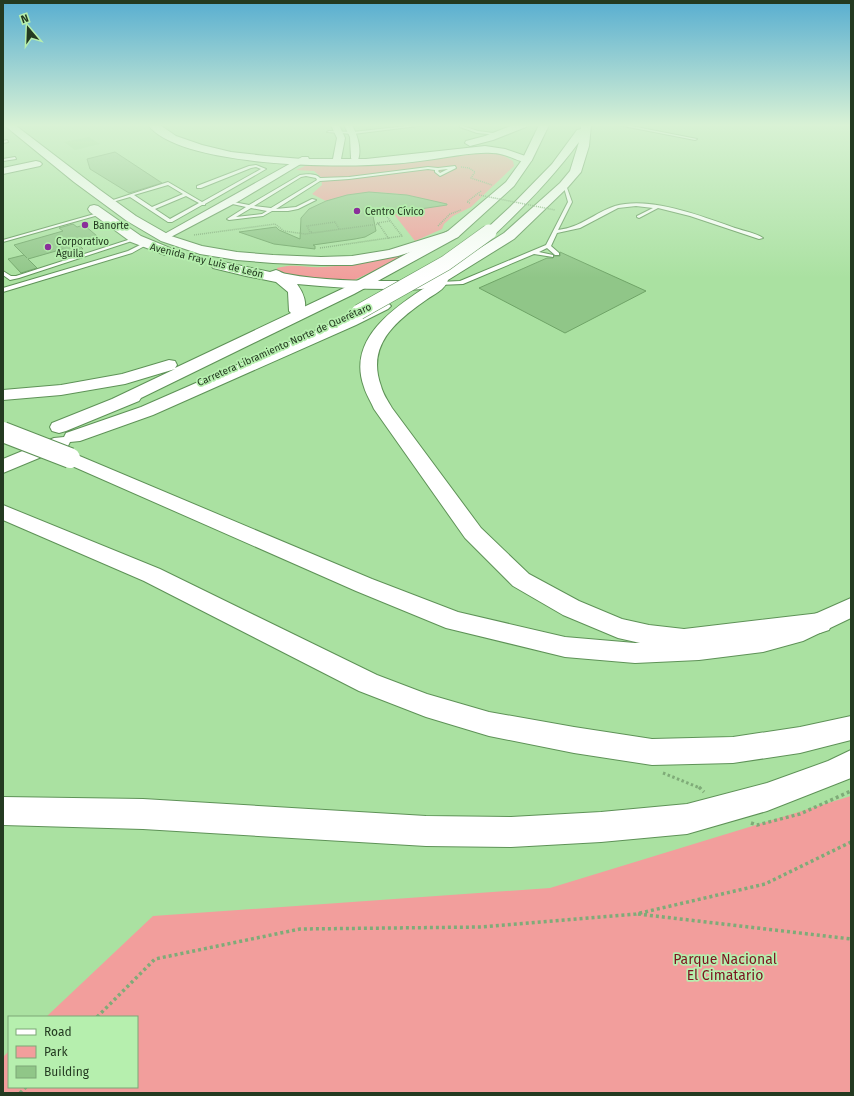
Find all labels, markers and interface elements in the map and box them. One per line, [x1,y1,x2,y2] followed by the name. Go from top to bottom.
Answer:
[8,8,48,48] north arrow
[19,12,30,26] text: N
[365,205,424,218] place label: Centro Cívico
[352,206,362,216] marker: Centro Cívico
[80,220,90,230] marker: Banorte
[93,220,129,232] place label: Banorte
[56,236,109,260] place label: Corporativo Aguila
[149,241,265,281] street label: Avenida Fray Luis de León
[43,242,53,252] marker: Corporativo Aguila
[195,301,374,389] street label: Carretera Libramiento Norte de Querétaro
[673,951,777,984] park label: Parque Nacional El Cimatario
[8,1016,138,1088] legend
[44,1025,72,1039] text: Road
[44,1045,68,1059] text: Park
[44,1065,90,1079] text: Building

